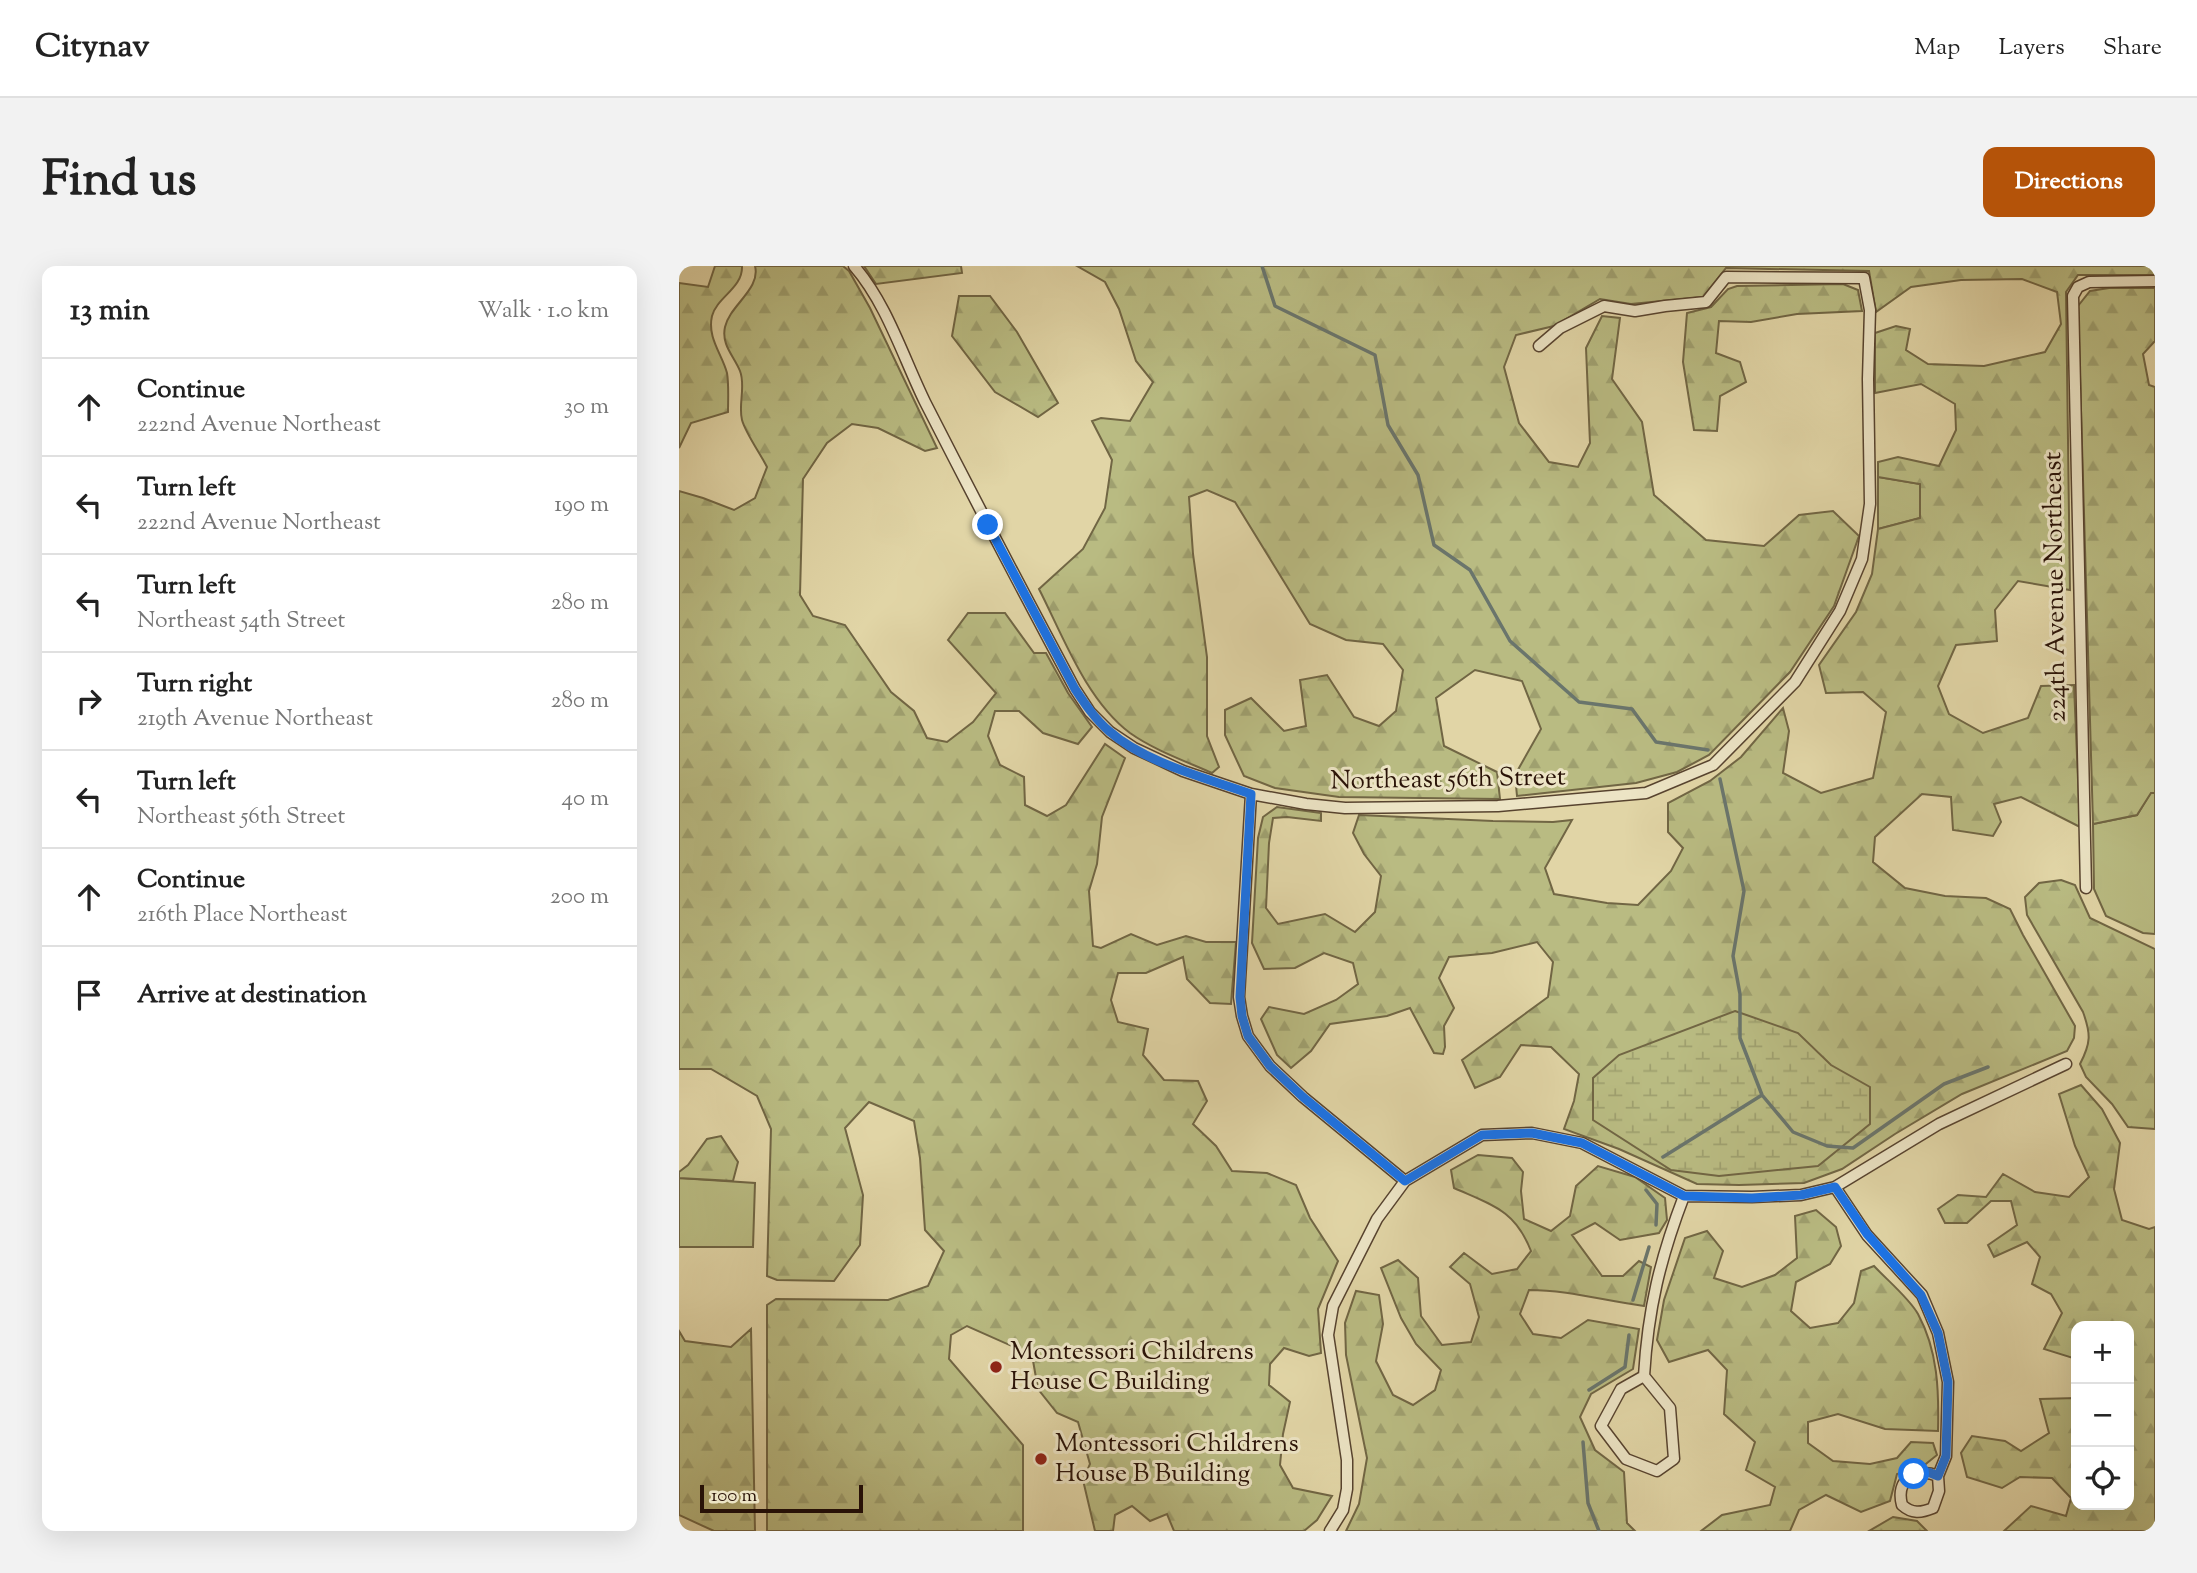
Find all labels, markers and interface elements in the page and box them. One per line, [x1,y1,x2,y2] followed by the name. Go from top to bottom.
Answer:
[35,24,150,72] text: Citynav
[1914,31,1960,65] text: Map
[1998,31,2065,65] text: Layers
[2103,31,2162,65] text: Share
[42,147,196,217] text: Find us
[1983,147,2155,217] button: Directions
[70,290,150,333] text: 13 min
[478,295,609,328] text: Walk · 1.0 km
[137,372,245,409] text: Continue
[70,388,108,426] icon: ahead
[564,391,609,424] text: 30 m
[137,409,381,442] text: 222nd Avenue Northeast
[2035,451,2077,723] street label: 224th Avenue Northeast
[137,470,236,507] text: Turn left
[70,486,108,524] icon: left
[554,489,609,522] text: 190 m
[137,507,381,540] text: 222nd Avenue Northeast
[972,509,1003,540] route end
[137,568,236,605] text: Turn left
[70,584,108,622] icon: left
[551,587,609,620] text: 280 m
[137,605,345,638] text: Northeast 54th Street
[137,666,252,703] text: Turn right
[70,682,108,720] icon: right
[551,685,609,718] text: 280 m
[137,703,373,736] text: 219th Avenue Northeast
[1330,759,1566,801] street label: Northeast 56th Street
[137,764,236,801] text: Turn left
[70,780,108,818] icon: left
[562,783,609,816] text: 40 m
[137,801,345,834] text: Northeast 56th Street
[137,862,245,899] text: Continue
[70,878,108,916] icon: ahead
[550,881,609,914] text: 200 m
[137,899,347,932] text: 216th Place Northeast
[70,976,108,1014] icon: arrive
[137,977,367,1014] text: Arrive at destination
[2071,1321,2134,1510] map controls
[2071,1321,2134,1384] button: +
[1010,1334,1254,1401] place label: Montessori Childrens House C Building
[988,1359,1004,1375] marker: Montessori Childrens House C Building
[2071,1384,2134,1447] button: −
[1055,1426,1299,1493] place label: Montessori Childrens House B Building
[2071,1447,2134,1510] button: locate
[1033,1451,1049,1467] marker: Montessori Childrens House B Building
[1898,1458,1929,1489] route start
[700,1482,863,1514] scale bar
[711,1483,757,1510] text: 100 m

